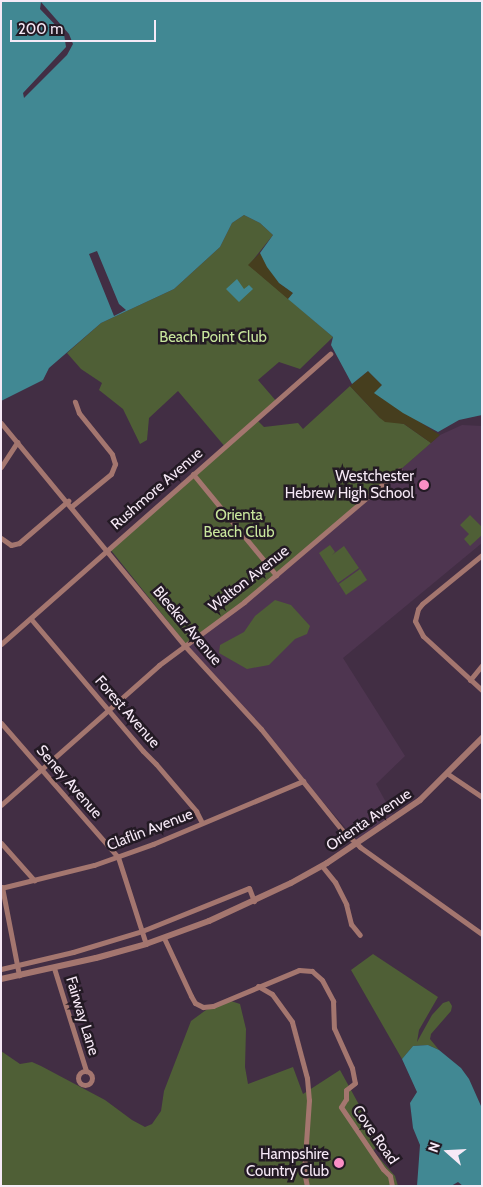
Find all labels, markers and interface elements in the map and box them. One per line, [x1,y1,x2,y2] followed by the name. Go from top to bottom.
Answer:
[12,10,159,42] scale bar
[18,20,63,38] text: 200 m
[159,329,267,347] park label: Beach Point Club
[107,444,207,534] street label: Rushmore Avenue
[285,467,414,502] place label: Westchester Hebrew High School
[418,479,430,491] marker: Westchester Hebrew High School
[203,506,275,541] park label: Orienta Beach Club
[205,542,293,616] street label: Walton Avenue
[149,583,225,669] street label: Bleeker Avenue
[91,672,163,752] street label: Forest Avenue
[32,742,106,822] street label: Seney Avenue
[323,785,415,855] street label: Orienta Avenue
[104,805,196,855] street label: Claflin Avenue
[61,974,103,1058] street label: Fairway Lane
[348,1102,402,1168] street label: Cove Road
[423,1127,473,1177] north arrow
[424,1140,444,1155] text: N
[246,1145,329,1180] place label: Hampshire Country Club
[333,1157,345,1169] marker: Hampshire Country Club

